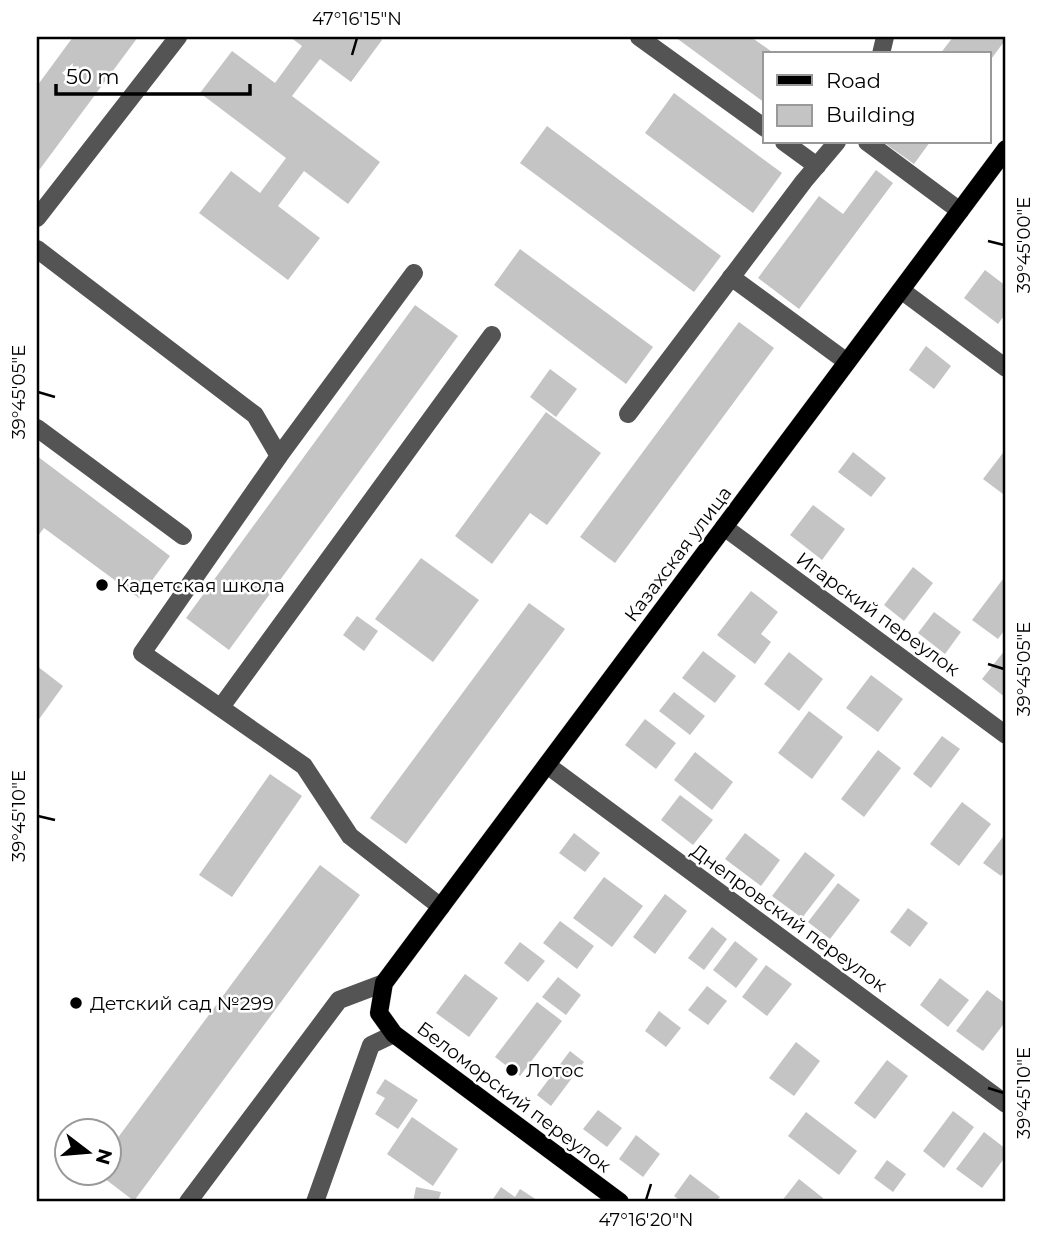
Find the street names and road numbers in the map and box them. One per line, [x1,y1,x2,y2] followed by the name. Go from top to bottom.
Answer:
[620,482,736,626] street label: Казахская улица
[792,547,964,681] street label: Игарский переулок
[687,839,891,997] street label: Днепровский переулок
[413,1017,615,1177] street label: Беломорский переулок

